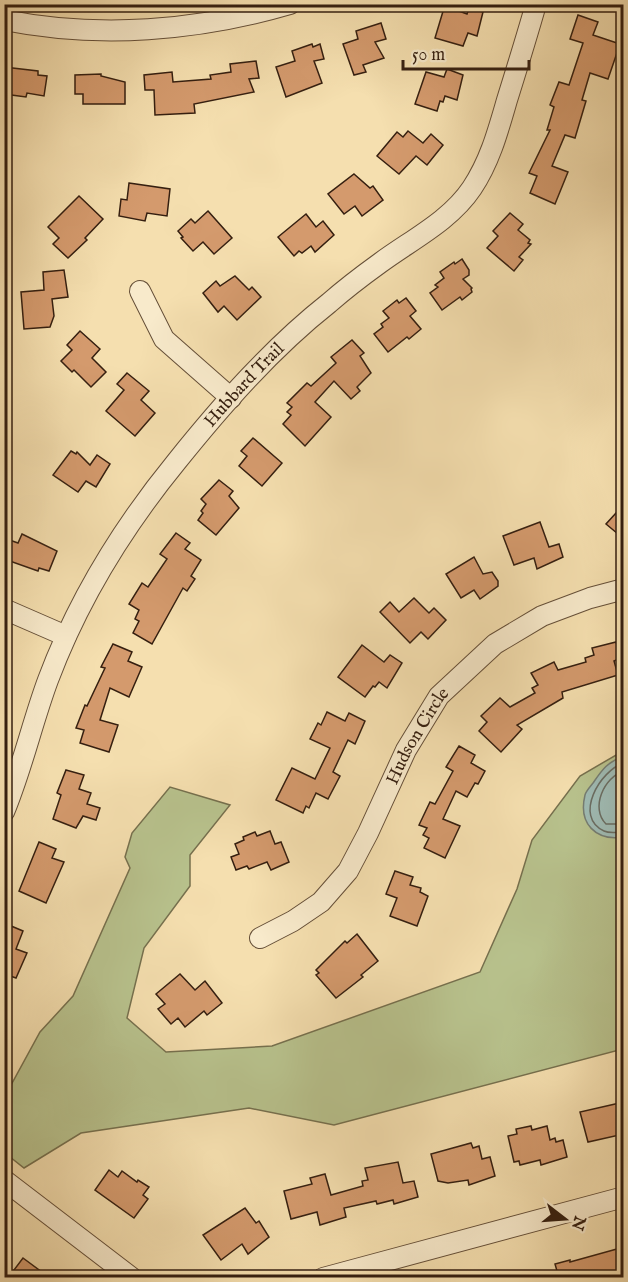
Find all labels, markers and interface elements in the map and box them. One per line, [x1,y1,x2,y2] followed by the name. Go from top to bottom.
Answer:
[403,33,529,71] scale bar
[412,44,445,67] text: 50 m
[200,338,290,433] street label: Hubbard Trail
[382,683,454,789] street label: Hudson Circle
[535,1189,595,1249] north arrow
[566,1212,589,1232] text: N

